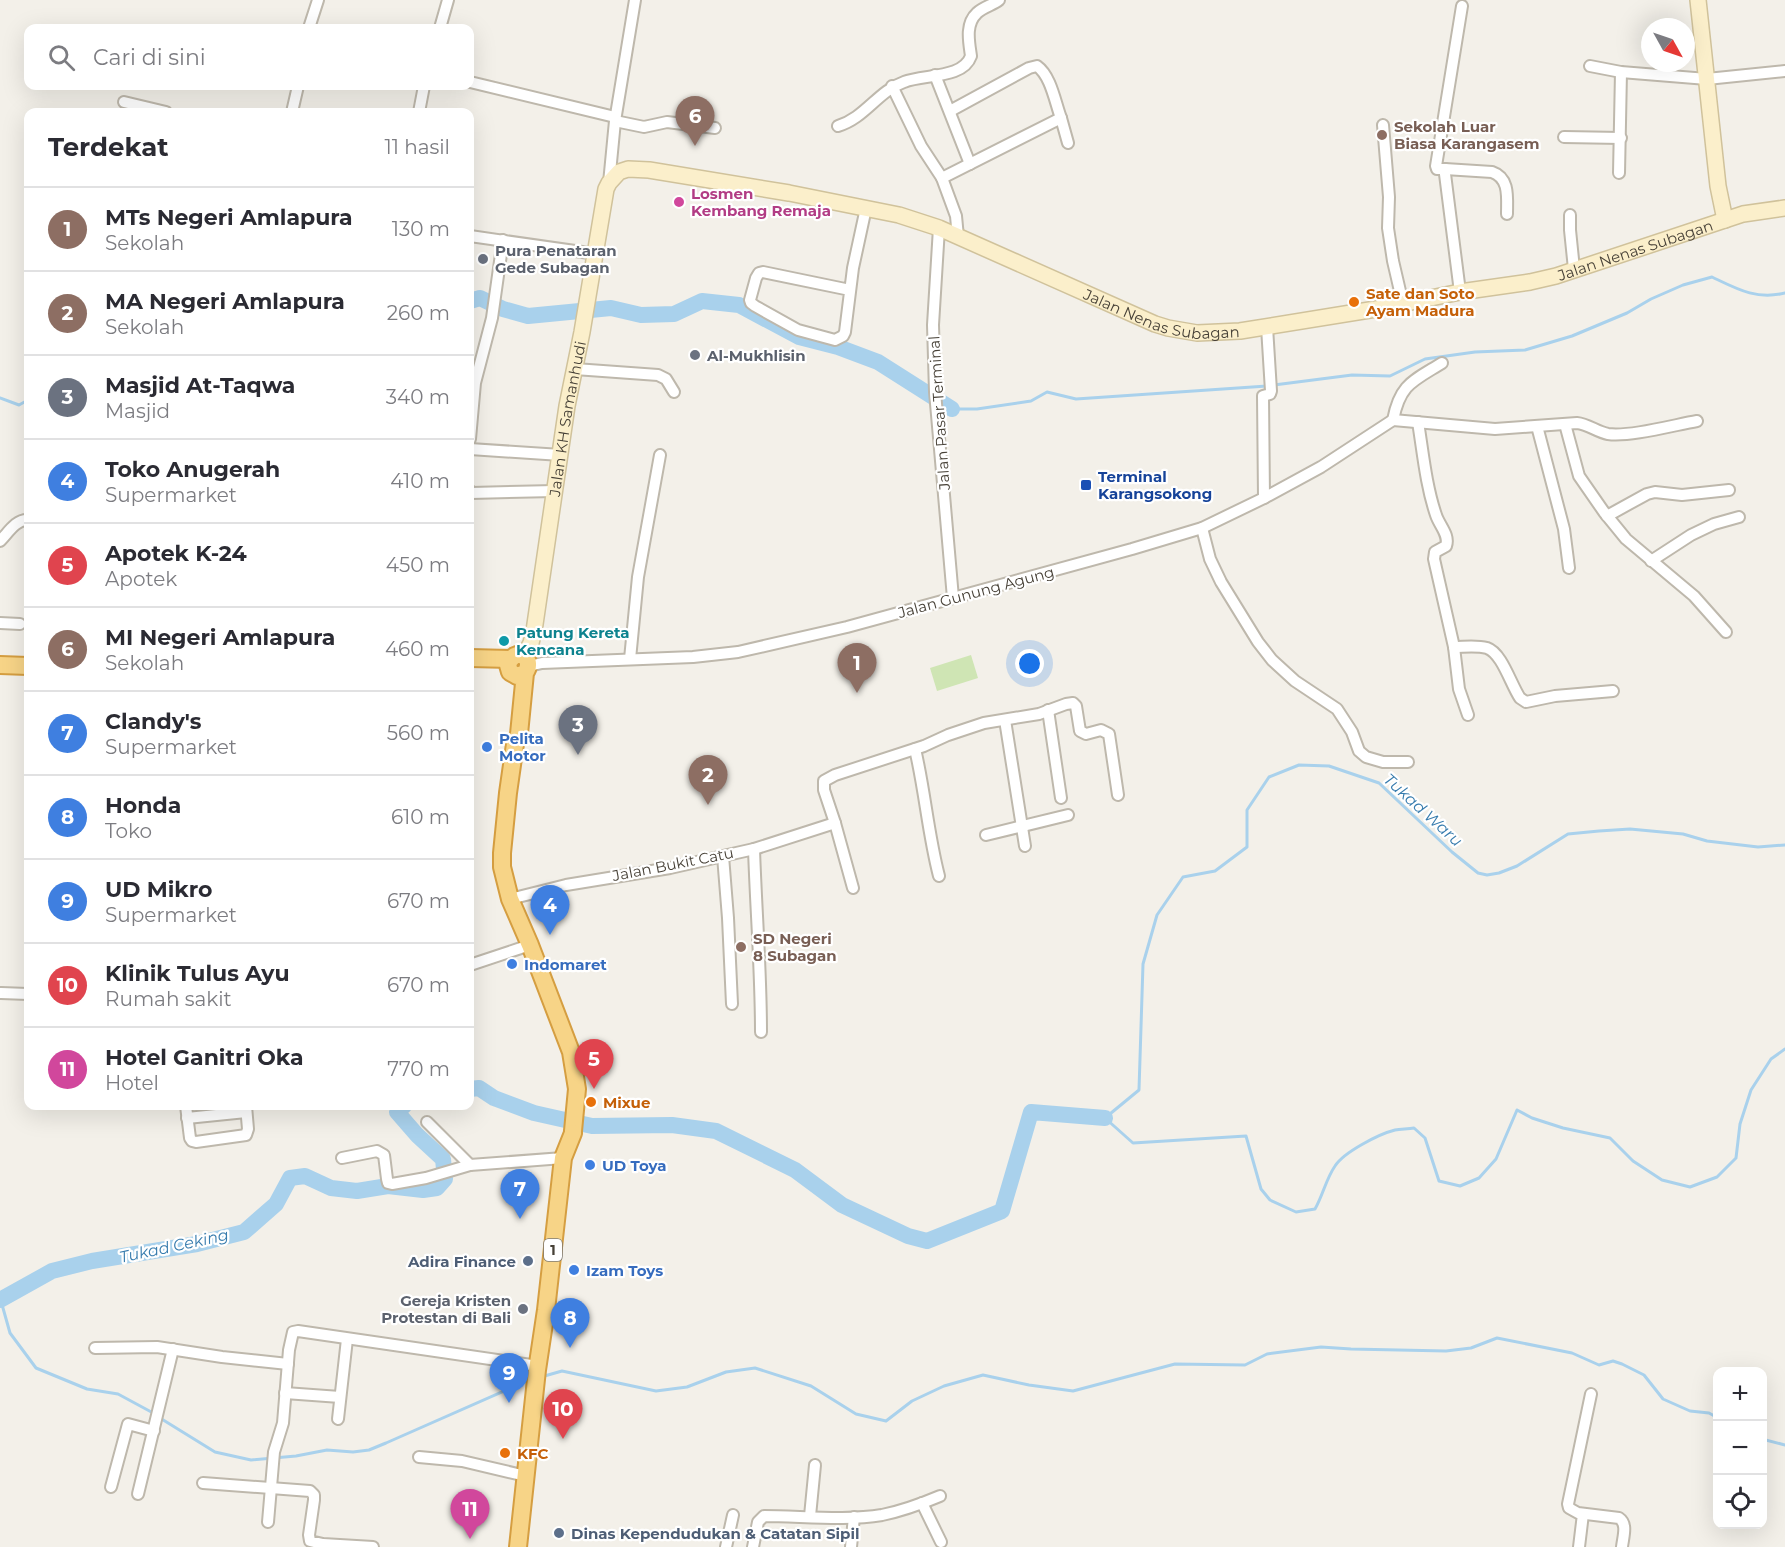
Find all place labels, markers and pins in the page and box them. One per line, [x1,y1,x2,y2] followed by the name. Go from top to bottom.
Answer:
[676,96,714,146] pin: 6
[1394,117,1539,153] place label: Sekolah Luar Biasa Karangasem
[1375,128,1389,142] marker: Sekolah Luar Biasa Karangasem
[691,184,831,220] place label: Losmen Kembang Remaja
[672,195,686,209] marker: Losmen Kembang Remaja
[495,241,617,277] place label: Pura Penataran Gede Subagan
[476,252,490,266] marker: Pura Penataran Gede Subagan
[1365,284,1475,320] place label: Sate dan Soto Ayam Madura
[1347,295,1361,309] marker: Sate dan Soto Ayam Madura
[706,346,806,365] place label: Al-Mukhlisin
[688,348,702,362] marker: Al-Mukhlisin
[1098,467,1212,503] place label: Terminal Karangsokong
[1079,478,1093,492] marker: Terminal Karangsokong
[516,623,630,659] place label: Patung Kereta Kencana
[497,634,511,648] marker: Patung Kereta Kencana
[838,644,876,693] pin: 1
[558,706,598,755] pin: 3
[499,729,546,765] place label: Pelita Motor
[480,740,494,754] marker: Pelita Motor
[688,756,728,805] pin: 2
[530,886,570,935] pin: 4
[753,929,837,965] place label: SD Negeri 8 Subagan
[734,940,748,954] marker: SD Negeri 8 Subagan
[524,955,607,974] place label: Indomaret
[505,957,519,971] marker: Indomaret
[574,1040,614,1089] pin: 5
[603,1093,650,1112] place label: Mixue
[584,1095,598,1109] marker: Mixue
[602,1156,666,1175] place label: UD Toya
[583,1158,597,1172] marker: UD Toya
[500,1170,540,1219] pin: 7
[407,1252,516,1271] place label: Adira Finance
[521,1254,535,1268] marker: Adira Finance
[586,1261,663,1280] place label: Izam Toys
[567,1263,581,1277] marker: Izam Toys
[381,1291,511,1327] place label: Gereja Kristen Protestan di Bali
[550,1298,590,1348] pin: 8
[516,1302,530,1316] marker: Gereja Kristen Protestan di Bali
[490,1354,528,1403] pin: 9
[544,1390,582,1439] pin: 10
[517,1444,549,1463] place label: KFC
[498,1446,512,1460] marker: KFC
[450,1490,490,1539] pin: 11
[571,1524,859,1543] place label: Dinas Kependudukan & Catatan Sipil
[552,1526,566,1540] marker: Dinas Kependudukan & Catatan Sipil

